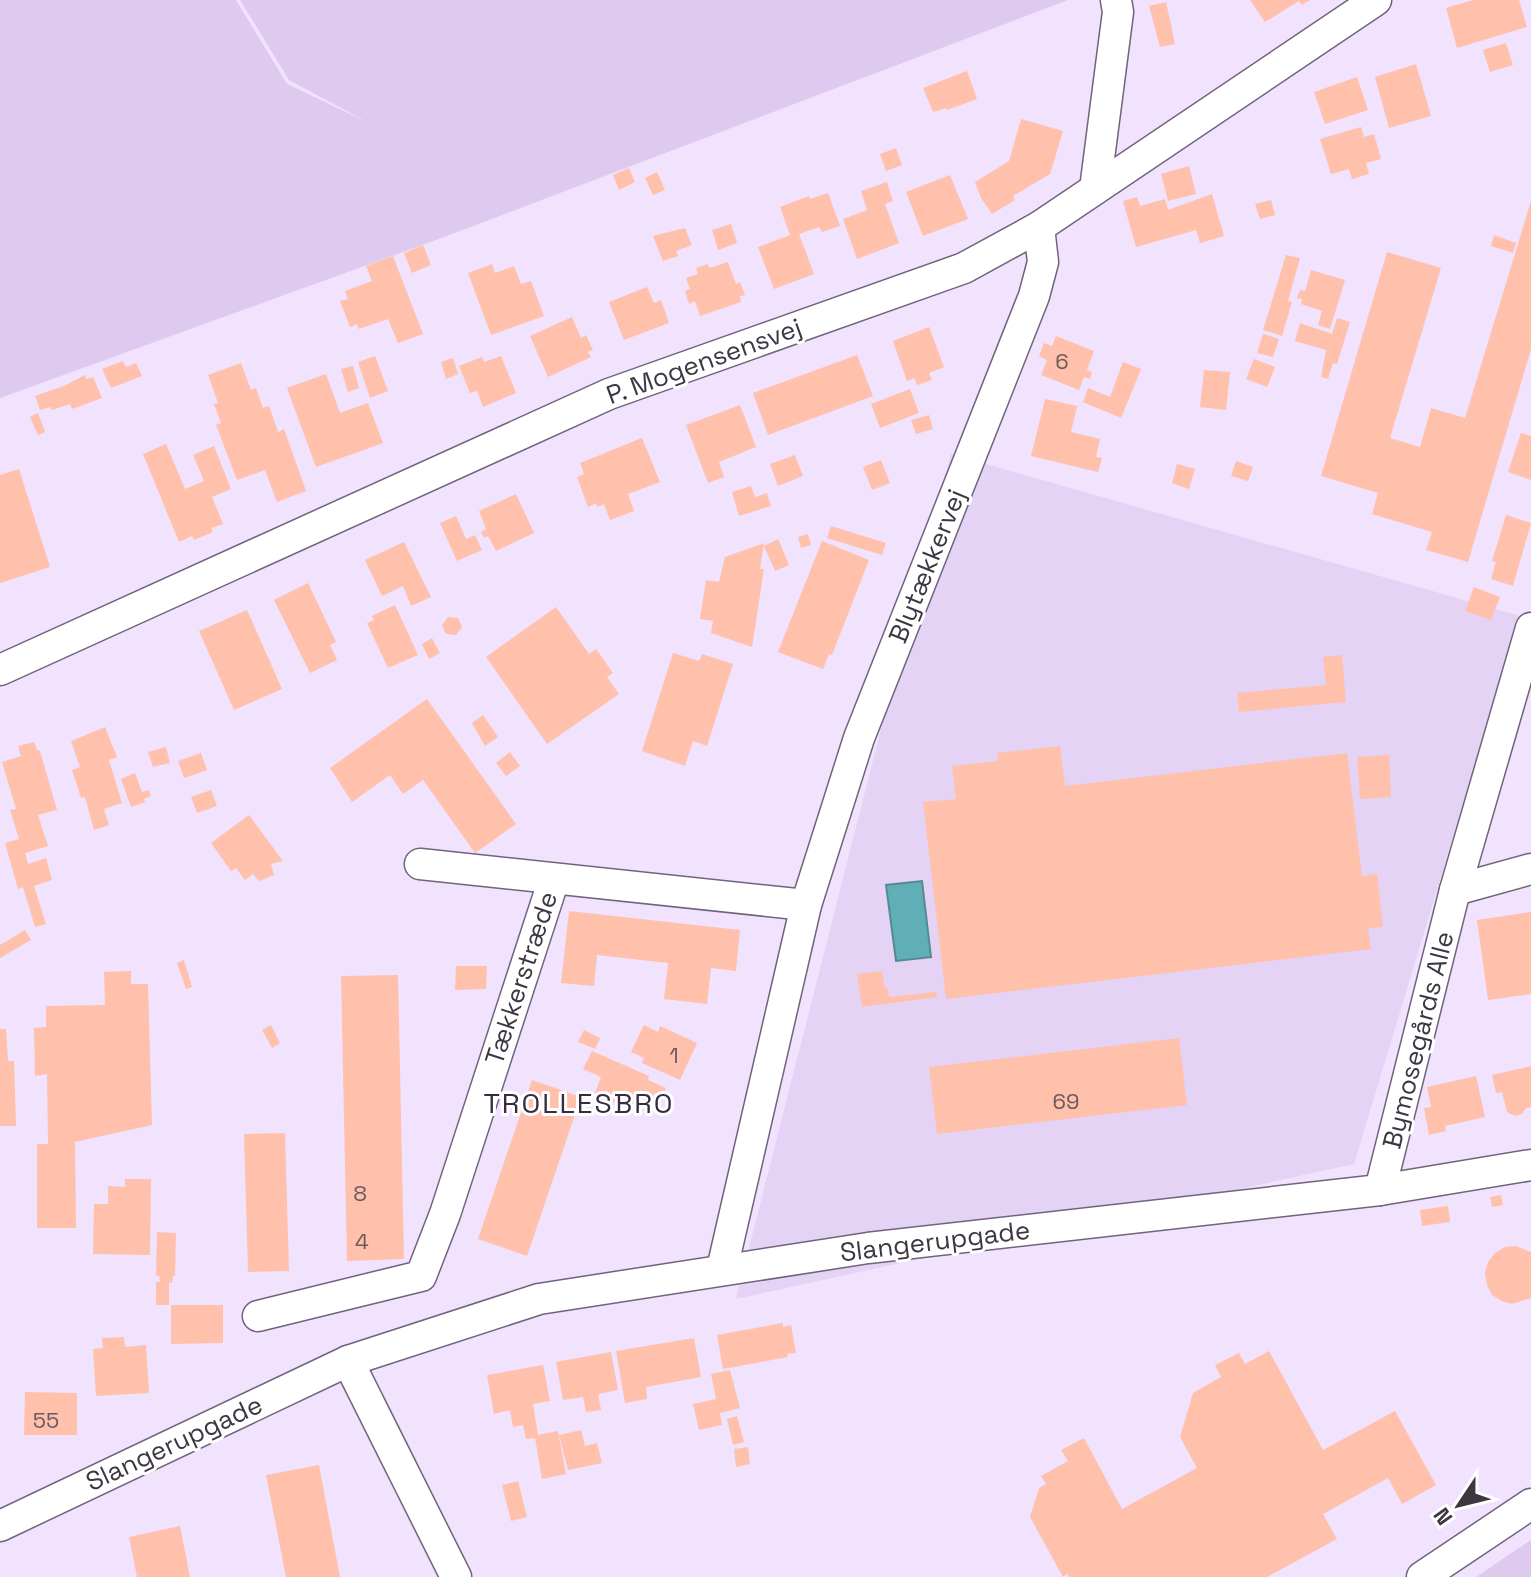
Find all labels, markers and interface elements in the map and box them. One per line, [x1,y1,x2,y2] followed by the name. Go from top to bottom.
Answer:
[602,310,806,412] street label: P. Mogensensvej
[1055,347,1069,375] house number: 6
[881,484,973,648] street label: Blytækkervej
[477,887,565,1069] street label: Tækkerstræde
[1375,928,1461,1152] street label: Bymosegårds Alle
[669,1041,679,1069] house number: 1
[483,1085,675,1121] district label: TROLLESBRO
[1053,1087,1079,1115] house number: 69
[353,1179,367,1207] house number: 8
[838,1212,1032,1270] street label: Slangerupgade
[355,1227,369,1255] house number: 4
[80,1387,268,1499] street label: Slangerupgade
[33,1406,59,1434] house number: 55
[1419,1465,1499,1545] north arrow
[1427,1502,1458,1531] text: N

